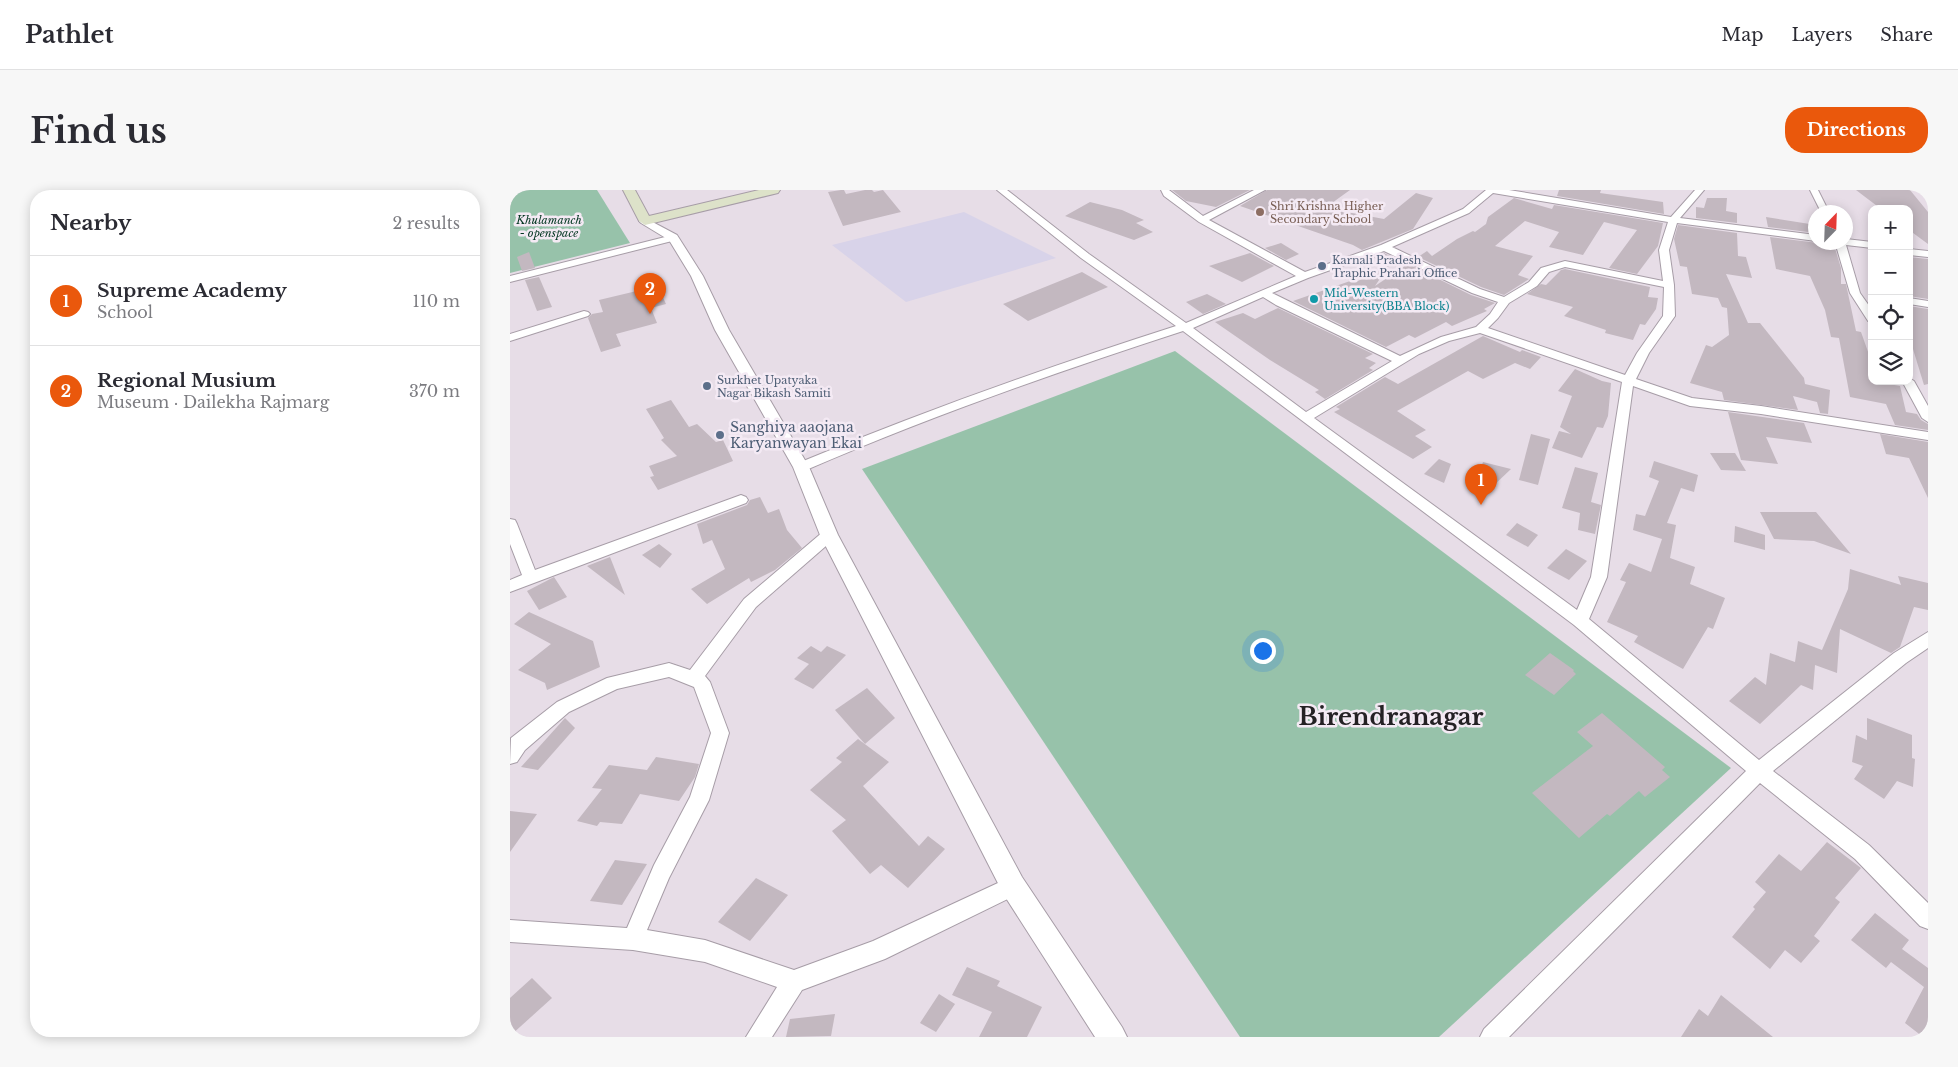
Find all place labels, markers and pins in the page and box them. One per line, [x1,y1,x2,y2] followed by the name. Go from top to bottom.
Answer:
[1270,199,1384,226] place label: Shri Krishna Higher Secondary School
[1254,206,1266,218] marker: Shri Krishna Higher Secondary School
[1332,253,1457,280] place label: Karnali Pradesh Traphic Prahari Office
[1316,260,1328,272] marker: Karnali Pradesh Traphic Prahari Office
[634,273,666,314] pin: 2
[1324,286,1450,313] place label: Mid-Western University(BBA Block)
[1308,293,1320,305] marker: Mid-Western University(BBA Block)
[717,373,831,400] place label: Surkhet Upatyaka Nagar Bikash Samiti
[701,380,713,392] marker: Surkhet Upatyaka Nagar Bikash Samiti
[730,418,862,452] place label: Sanghiya aaojana Karyanwayan Ekai
[714,429,726,441] marker: Sanghiya aaojana Karyanwayan Ekai
[1465,464,1497,505] pin: 1

